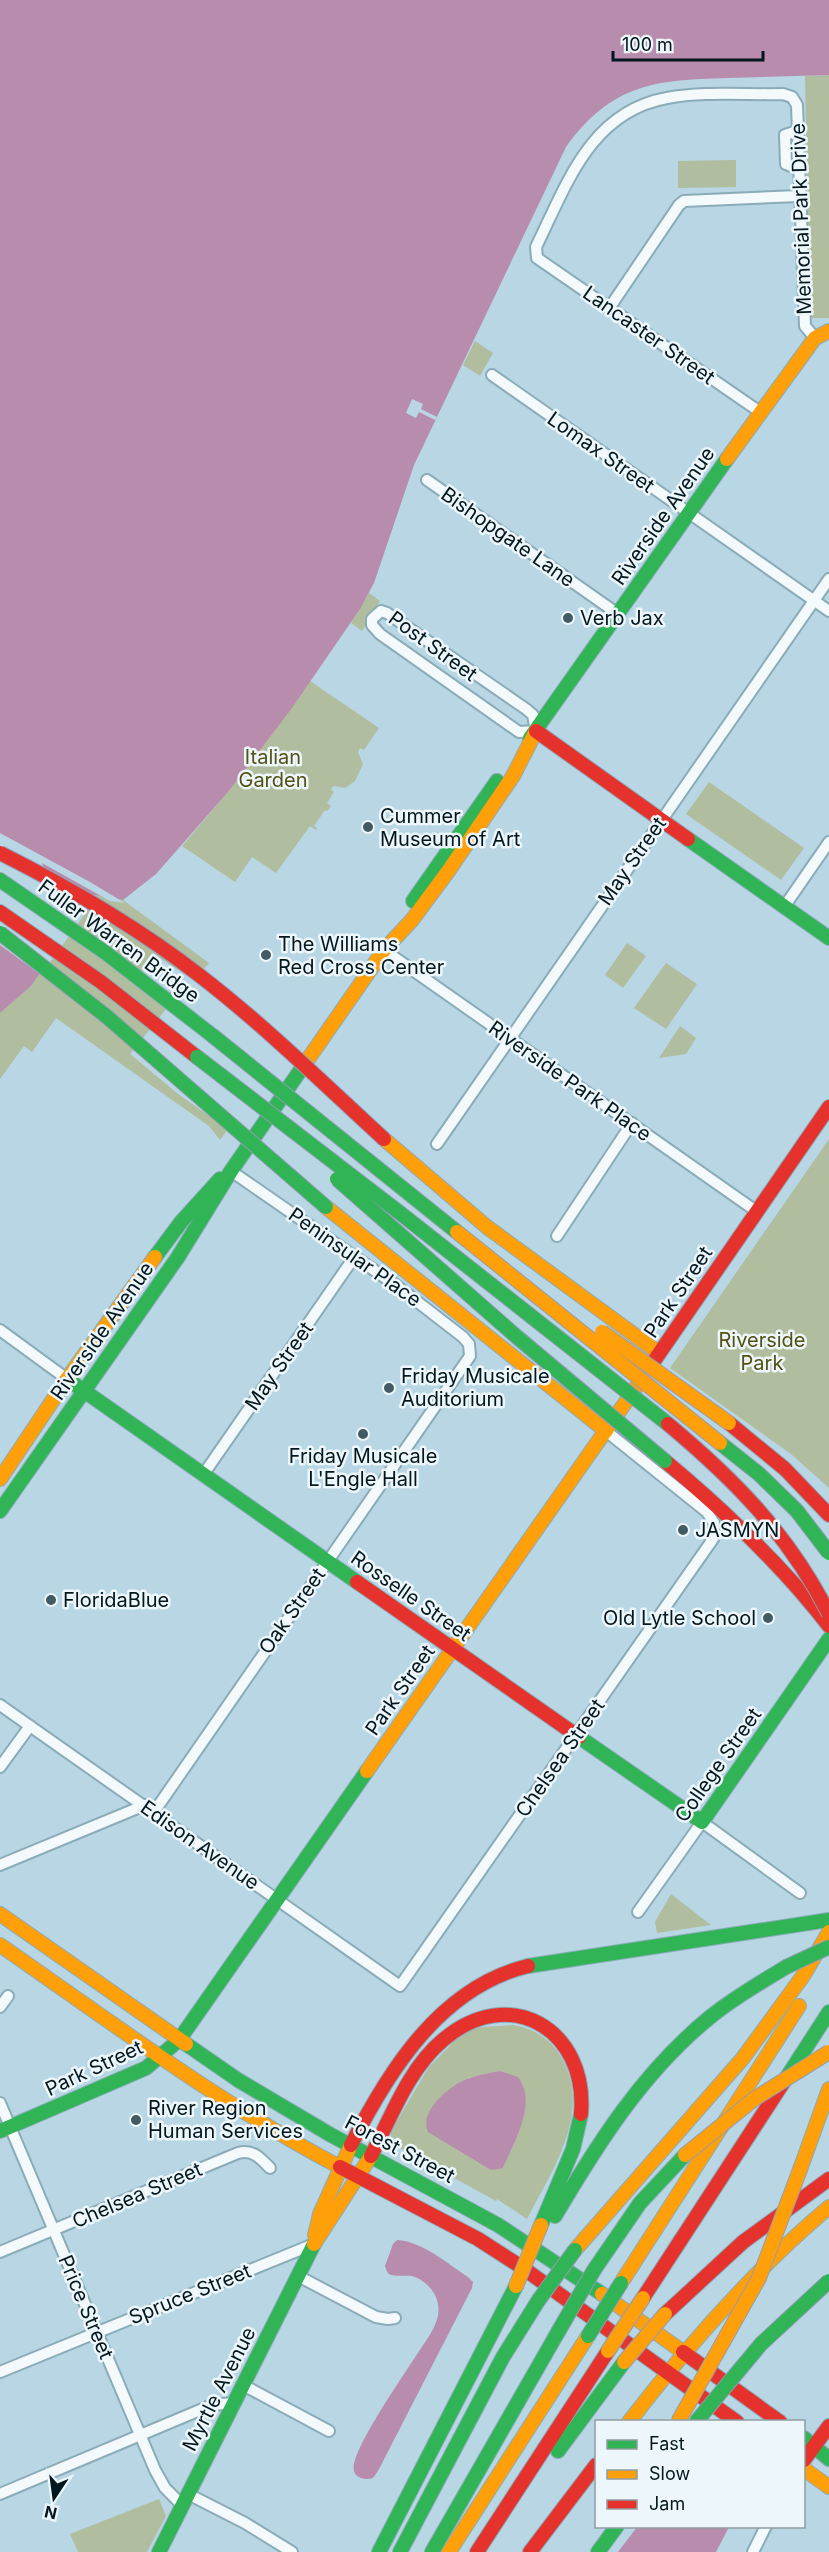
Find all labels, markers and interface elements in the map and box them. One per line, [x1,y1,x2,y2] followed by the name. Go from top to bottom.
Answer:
[613,24,763,62] scale bar
[622,34,673,55] text: 100 m
[786,123,816,315] street label: Memorial Park Drive
[578,281,720,390] street label: Lancaster Street
[543,406,659,498] street label: Lomax Street
[606,442,720,590] street label: Riverside Avenue
[437,482,579,592] street label: Bishopgate Lane
[384,606,482,686] street label: Post Street
[580,606,664,630] place label: Verb Jax
[561,611,575,625] marker: Verb Jax
[238,745,308,792] park label: Italian Garden
[380,804,521,851] place label: Cummer Museum of Art
[593,812,671,910] street label: May Street
[361,820,375,834] marker: Cummer Museum of Art
[34,874,204,1008] street label: Fuller Warren Bridge
[278,932,445,979] place label: The Williams Red Cross Center
[259,948,273,962] marker: The Williams Red Cross Center
[484,1016,656,1146] street label: Riverside Park Place
[284,1202,426,1312] street label: Peninsular Place
[639,1241,718,1342] street label: Park Street
[45,1257,159,1405] street label: Riverside Avenue
[240,1317,318,1415] street label: May Street
[718,1328,806,1375] park label: Riverside Park
[401,1364,550,1411] place label: Friday Musicale Auditorium
[382,1381,396,1395] marker: Friday Musicale Auditorium
[356,1427,370,1441] marker: Friday Musicale L'Engle Hall
[289,1444,437,1491] place label: Friday Musicale L'Engle Hall
[695,1518,779,1542] place label: JASMYN
[676,1523,690,1537] marker: JASMYN
[346,1546,476,1646] street label: Rosselle Street
[254,1563,331,1659] street label: Oak Street
[63,1588,169,1612] place label: FloridaBlue
[44,1593,58,1607] marker: FloridaBlue
[603,1606,756,1630] place label: Old Lytle School
[761,1611,775,1625] marker: Old Lytle School
[360,1640,440,1740] street label: Park Street
[510,1694,610,1822] street label: Chelsea Street
[670,1703,767,1827] street label: College Street
[136,1795,264,1895] street label: Edison Avenue
[41,2035,147,2101] street label: Park Street
[148,2096,303,2143] place label: River Region Human Services
[341,2110,459,2188] street label: Forest Street
[129,2113,143,2127] marker: River Region Human Services
[68,2157,206,2233] street label: Chelsea Street
[53,2251,119,2363] street label: Price Street
[125,2258,255,2329] street label: Spruce Street
[177,2323,261,2455] street label: Myrtle Avenue
[595,2420,805,2528] legend
[649,2433,685,2454] text: Fast
[649,2463,690,2484] text: Slow
[24,2468,84,2528] north arrow
[649,2493,685,2514] text: Jam
[42,2501,59,2524] text: N

